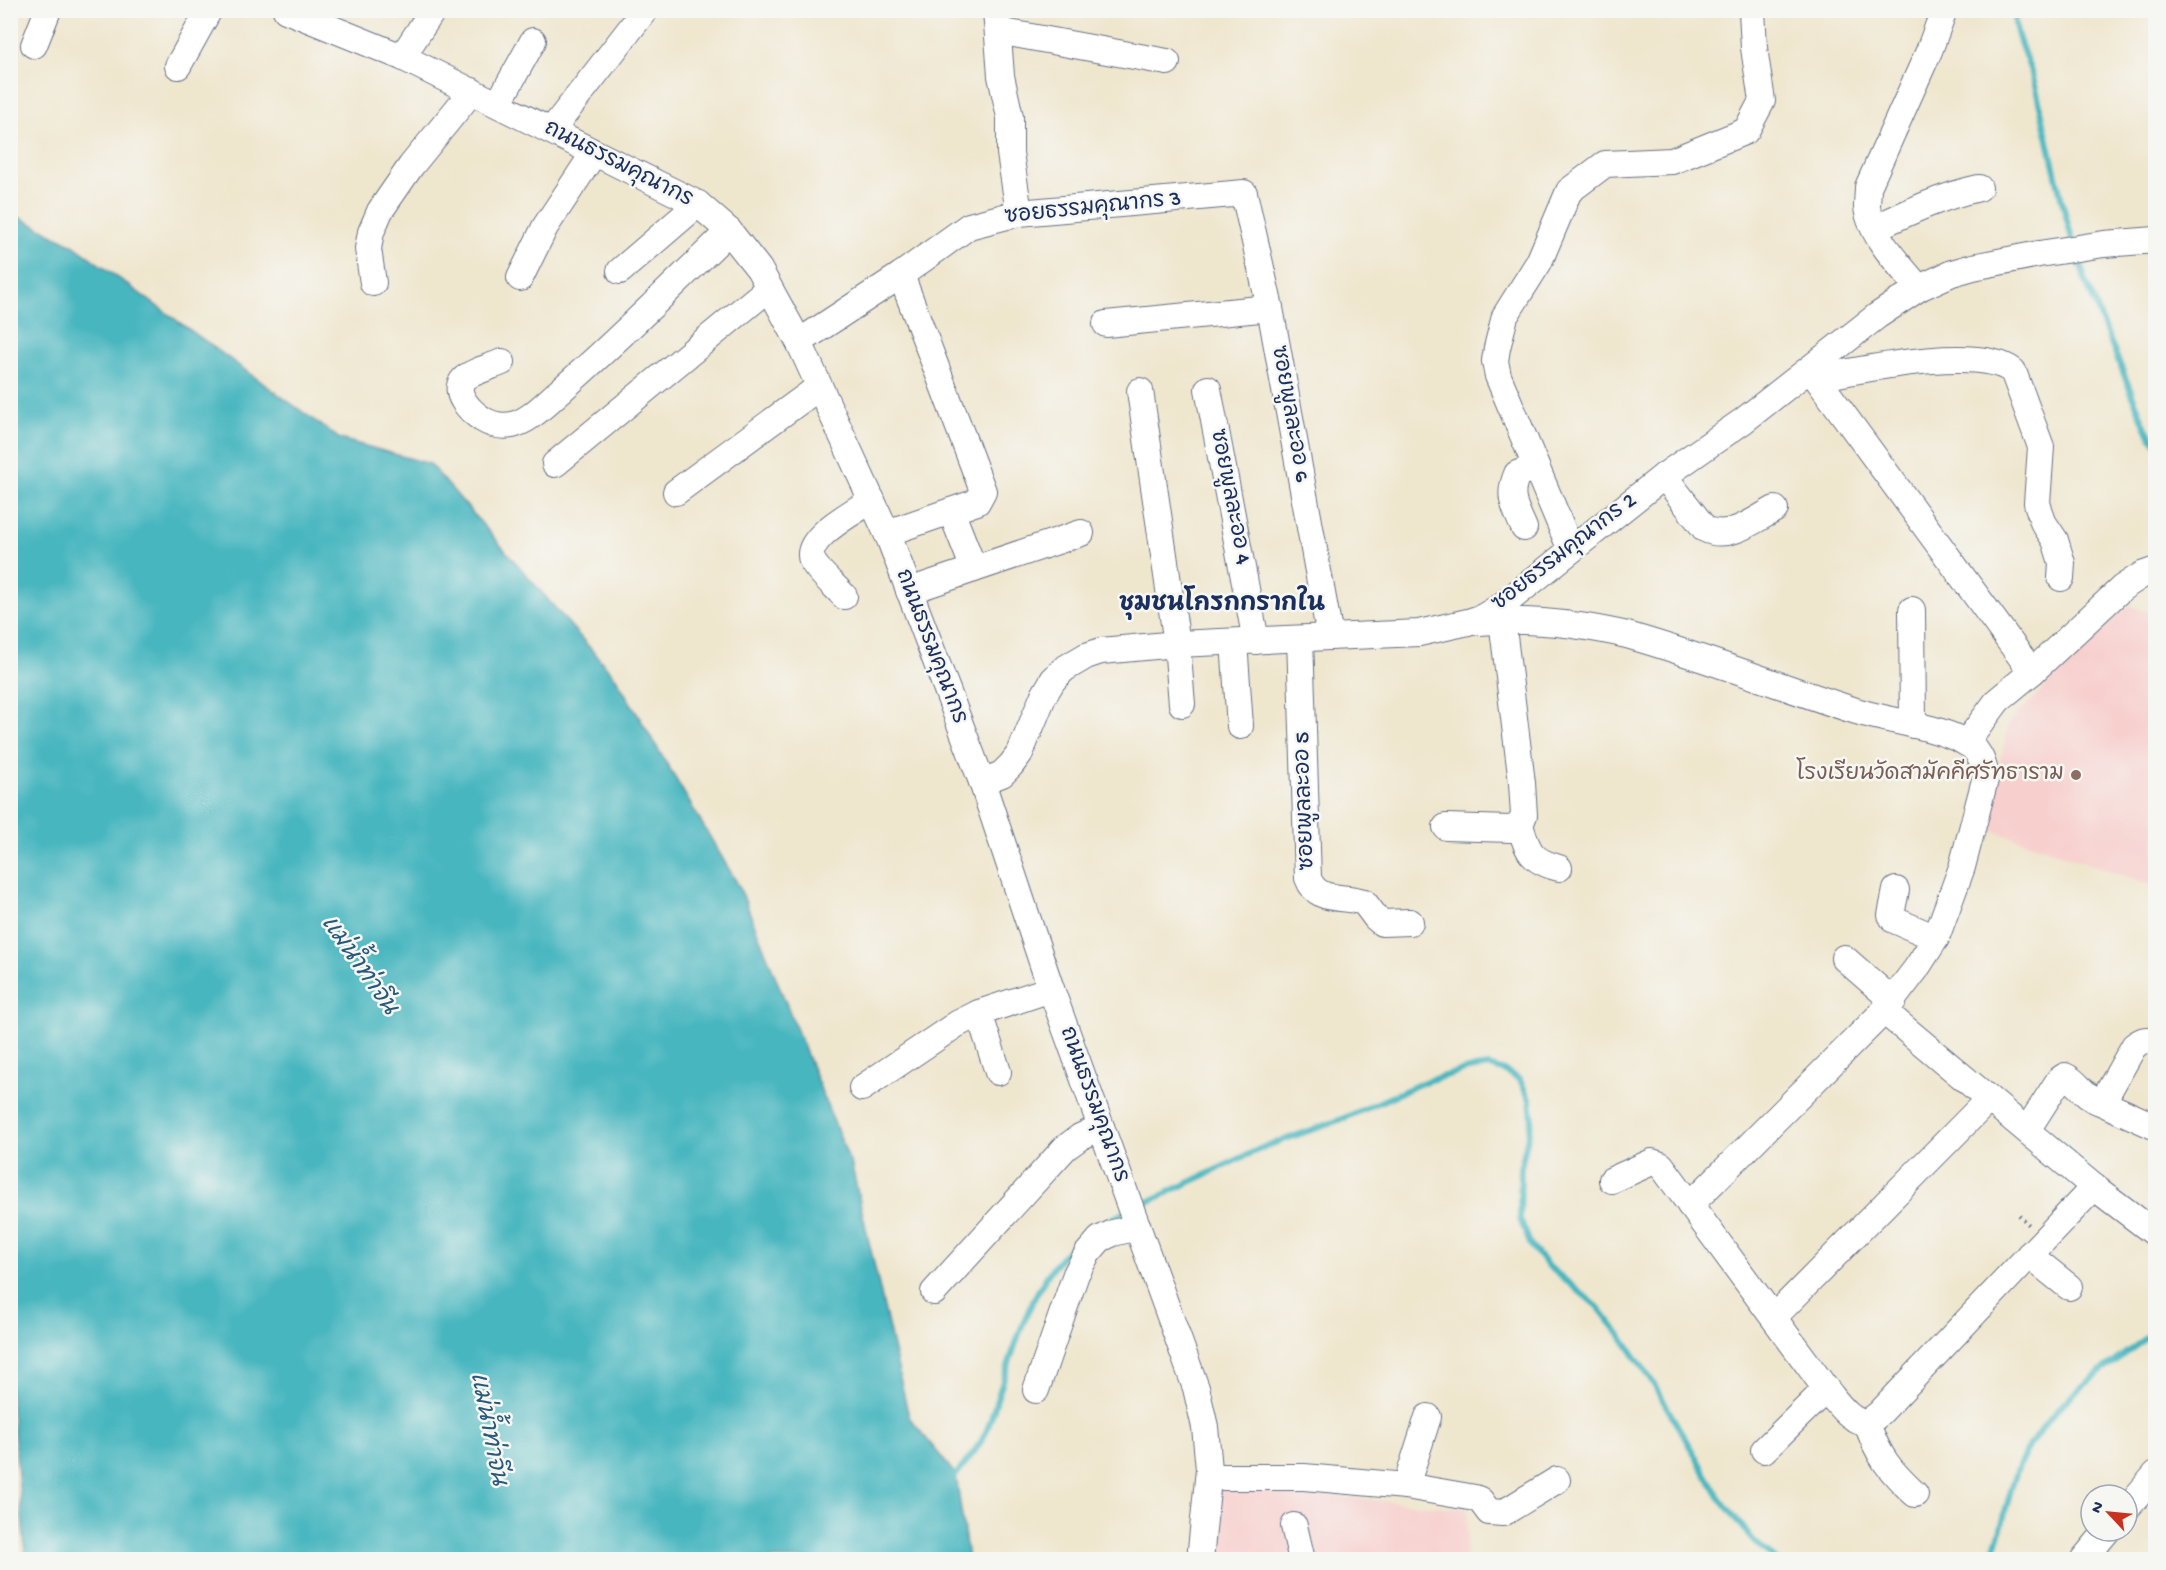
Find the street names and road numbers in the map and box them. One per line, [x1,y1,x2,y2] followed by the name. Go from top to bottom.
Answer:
[539,116,697,214] street label: ถนนธรรมคุณากร
[1004,187,1182,231] street label: ซอยธรรมคุณากร 3
[1264,344,1314,485] street label: ซอยพูลละออ 6
[1203,427,1255,568] street label: ซอยพูลละออ 4
[1487,488,1643,618] street label: ซอยธรรมคุณากร 2
[888,566,972,728] street label: ถนนธรรมคุณากร
[1291,731,1321,871] street label: ซอยพูลละออ 5
[1053,1024,1133,1186] street label: ถนนธรรมคุณากร

